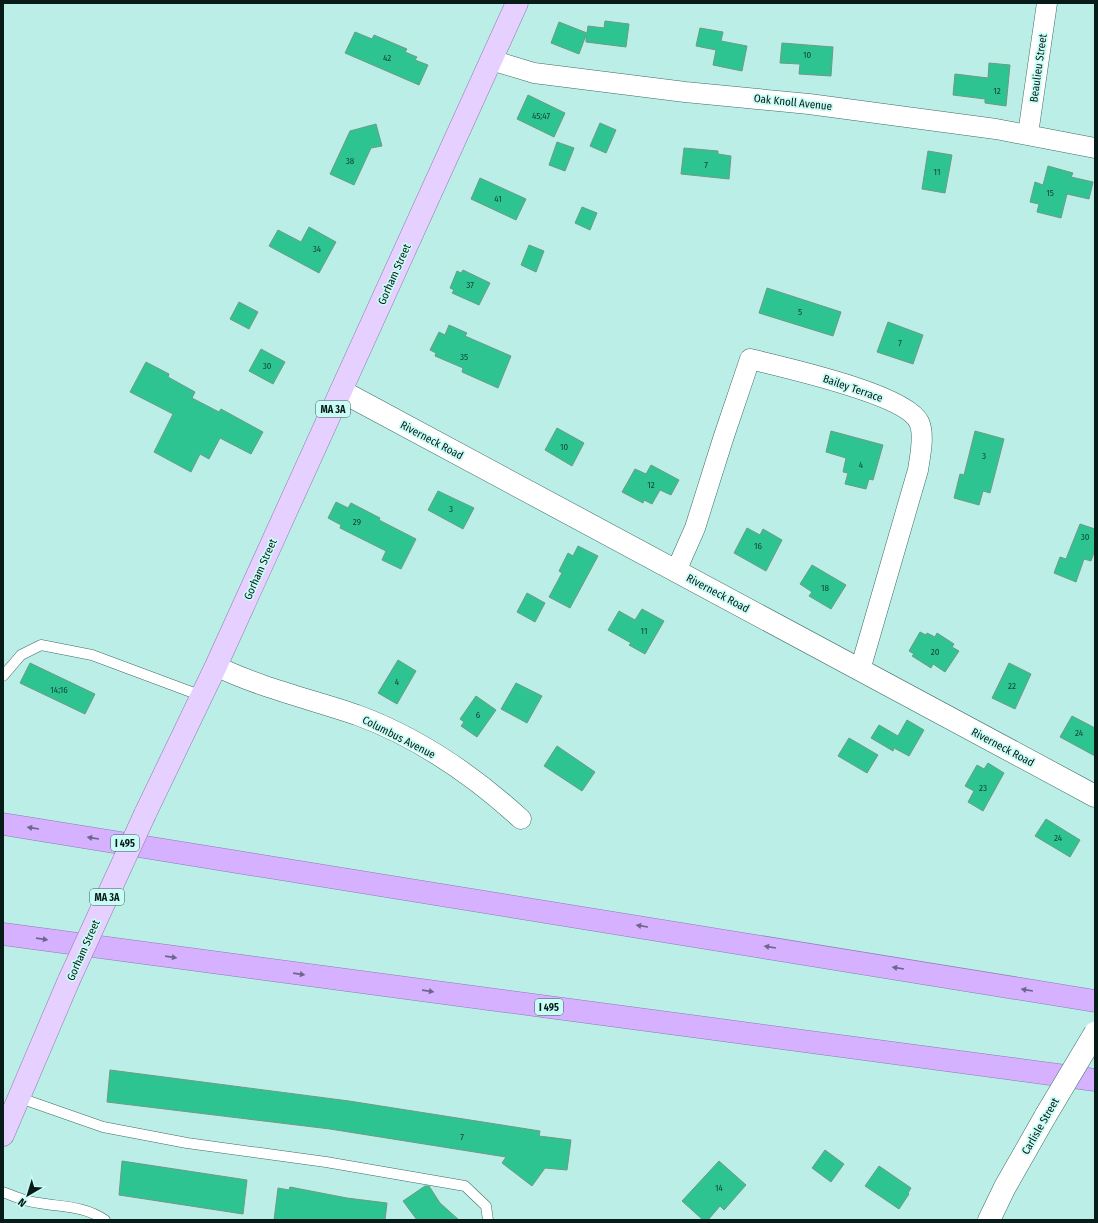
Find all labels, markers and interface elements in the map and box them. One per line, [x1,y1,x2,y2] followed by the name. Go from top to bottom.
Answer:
[1027,33,1050,103] street label: Beaulieu Street
[803,50,811,60] house number: 10
[383,53,391,63] house number: 42
[993,86,1001,96] house number: 12
[753,92,833,113] street label: Oak Knoll Avenue
[532,111,550,121] house number: 45;47
[346,156,355,166] house number: 38
[704,160,708,170] house number: 7
[934,167,940,177] house number: 11
[1046,188,1054,198] house number: 15
[494,194,502,204] house number: 41
[375,241,414,307] street label: Gorham Street
[313,244,322,254] house number: 34
[466,280,474,290] house number: 37
[798,307,802,317] house number: 5
[898,338,902,348] house number: 7
[460,352,468,362] house number: 35
[263,361,272,371] house number: 30
[821,372,885,405] street label: Bailey Terrace
[316,401,350,417] road number: MA 3A
[398,418,465,462] street label: Riverneck Road
[560,442,568,452] house number: 10
[982,451,986,461] house number: 3
[859,460,864,470] house number: 4
[647,480,655,490] house number: 12
[449,504,453,514] house number: 3
[353,517,361,527] house number: 29
[1081,532,1090,542] house number: 30
[241,536,280,602] street label: Gorham Street
[754,541,763,551] house number: 16
[684,571,751,615] street label: Riverneck Road
[821,583,830,593] house number: 18
[641,626,647,636] house number: 11
[931,647,940,657] house number: 20
[395,677,400,687] house number: 4
[1008,681,1016,691] house number: 22
[50,685,68,695] house number: 14;16
[476,710,481,720] house number: 6
[360,713,437,761] street label: Columbus Avenue
[969,725,1036,769] street label: Riverneck Road
[1075,728,1084,738] house number: 24
[979,783,987,793] house number: 23
[26,825,39,831] one-way arrow
[1054,833,1063,843] house number: 24
[87,835,100,841] one-way arrow
[111,835,139,851] road number: I 495
[90,889,124,905] road number: MA 3A
[64,917,103,983] street label: Gorham Street
[636,923,648,929] one-way arrow
[36,936,48,942] one-way arrow
[764,944,776,950] one-way arrow
[164,953,177,960] one-way arrow
[892,965,905,971] one-way arrow
[293,971,305,977] one-way arrow
[1021,986,1033,992] one-way arrow
[422,988,434,994] one-way arrow
[535,999,563,1015] road number: I 495
[1019,1095,1062,1157] street label: Carlisle Street
[460,1132,464,1142] house number: 7
[8,1175,48,1215] north arrow
[715,1183,724,1193] house number: 14
[16,1195,29,1210] text: N

